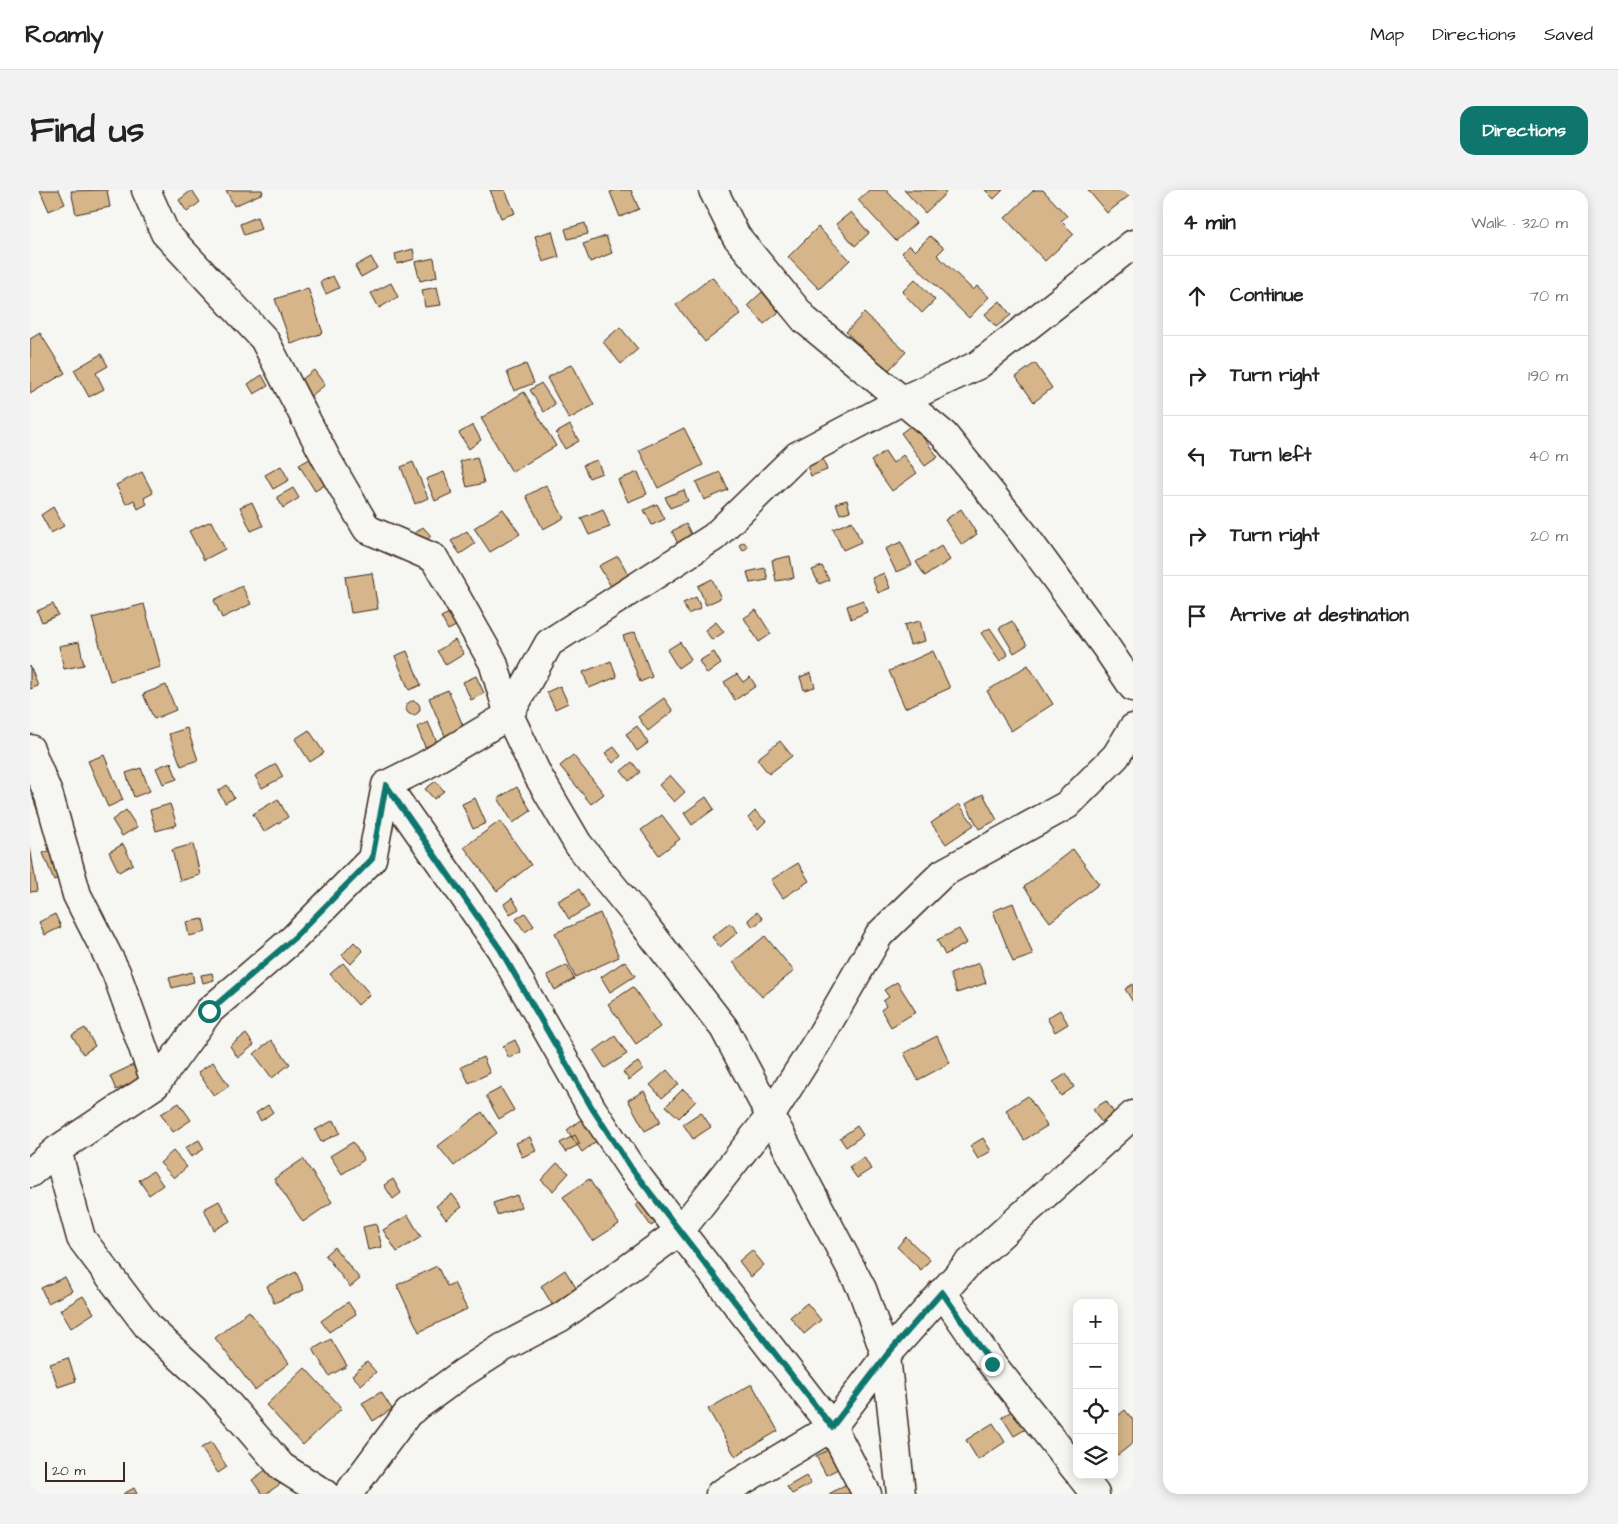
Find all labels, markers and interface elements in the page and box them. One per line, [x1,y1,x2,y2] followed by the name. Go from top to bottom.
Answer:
[25,18,103,52] text: Roamly
[1370,22,1404,47] text: Map
[1432,22,1516,47] text: Directions
[1544,22,1593,47] text: Saved
[30,106,144,155] text: Find us
[1460,106,1588,155] button: Directions
[1183,208,1236,237] text: 4 min
[1471,212,1568,234] text: Walk · 320 m
[1183,282,1211,310] icon: ahead
[1230,282,1304,309] text: Continue
[1529,285,1568,307] text: 70 m
[1183,362,1211,390] icon: right
[1230,362,1319,389] text: Turn right
[1528,365,1568,387] text: 190 m
[1183,442,1211,470] icon: left
[1230,442,1311,469] text: Turn left
[1528,445,1568,467] text: 40 m
[1183,522,1211,550] icon: right
[1230,522,1319,549] text: Turn right
[1530,525,1568,547] text: 20 m
[1183,602,1211,630] icon: arrive
[1230,602,1409,629] text: Arrive at destination
[198,1000,221,1023] route start
[1073,1299,1118,1479] map controls
[1073,1299,1118,1344] button: +
[1073,1344,1118,1389] button: −
[981,1353,1004,1376] route end
[1073,1389,1118,1434] button: locate
[1073,1434,1118,1479] button: layers
[45,1459,125,1482] scale bar
[52,1461,85,1481] text: 20 m

